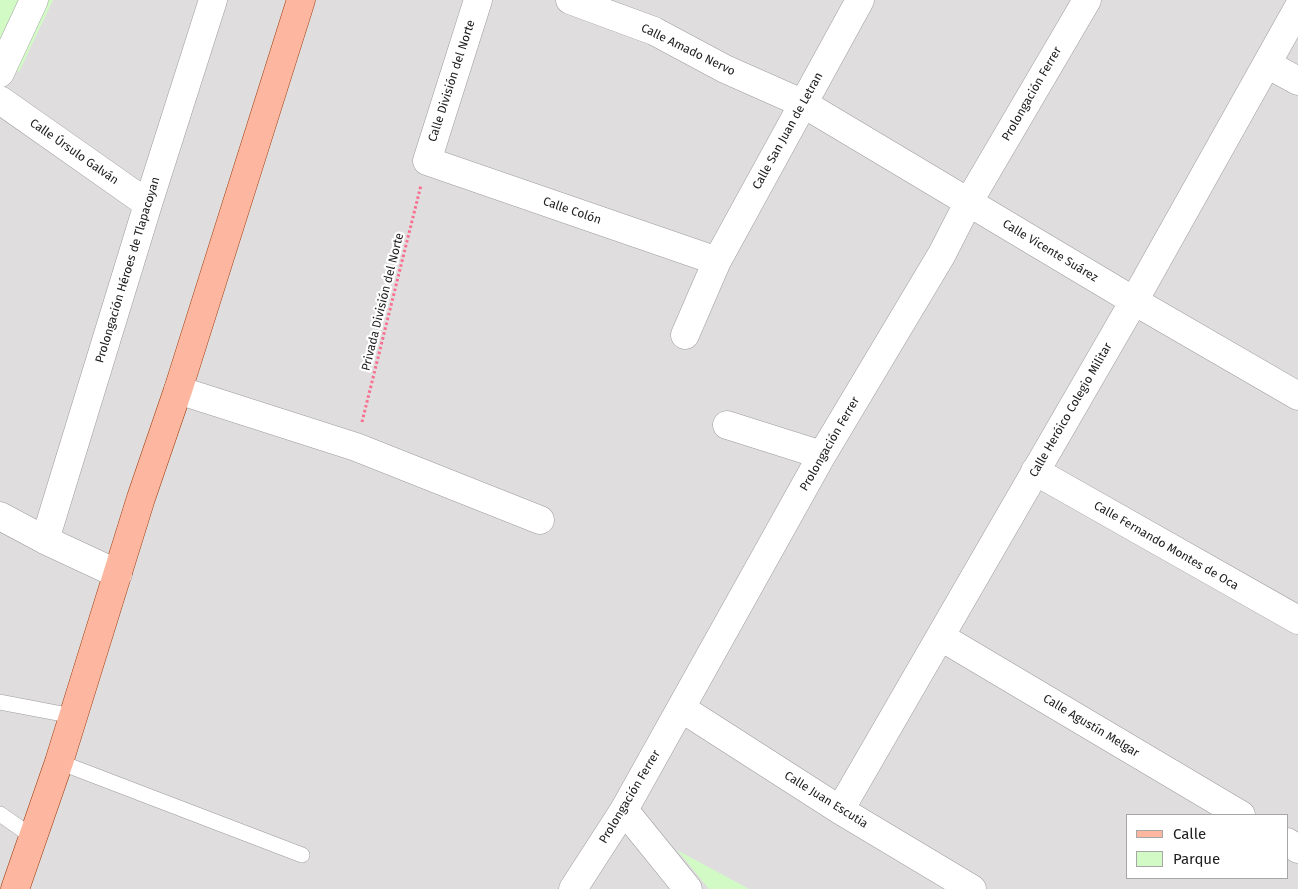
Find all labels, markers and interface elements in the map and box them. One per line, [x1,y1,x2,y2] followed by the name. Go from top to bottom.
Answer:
[425,18,479,144] street label: Calle División del Norte
[639,21,737,79] street label: Calle Amado Nervo
[999,44,1065,144] street label: Prolongación Ferrer
[750,70,826,192] street label: Calle San Juan de Letran
[27,116,121,188] street label: Calle Úrsulo Galván
[93,175,163,365] street label: Prolongación Héroes de Tlapacoyan
[541,194,603,228] street label: Calle Colón
[1000,217,1100,285] street label: Calle Vicente Suárez
[359,232,407,372] street label: Privada División del Norte
[1026,340,1116,480] street label: Calle Heróico Colegio Militar
[797,394,863,494] street label: Prolongación Ferrer
[1091,499,1241,593] street label: Calle Fernando Montes de Oca
[1040,692,1142,760] street label: Calle Agustín Melgar
[596,748,664,846] street label: Prolongación Ferrer
[782,768,870,832] street label: Calle Juan Escutia
[1126,814,1288,879] legend
[1173,825,1206,843] text: Calle
[1173,850,1220,868] text: Parque

